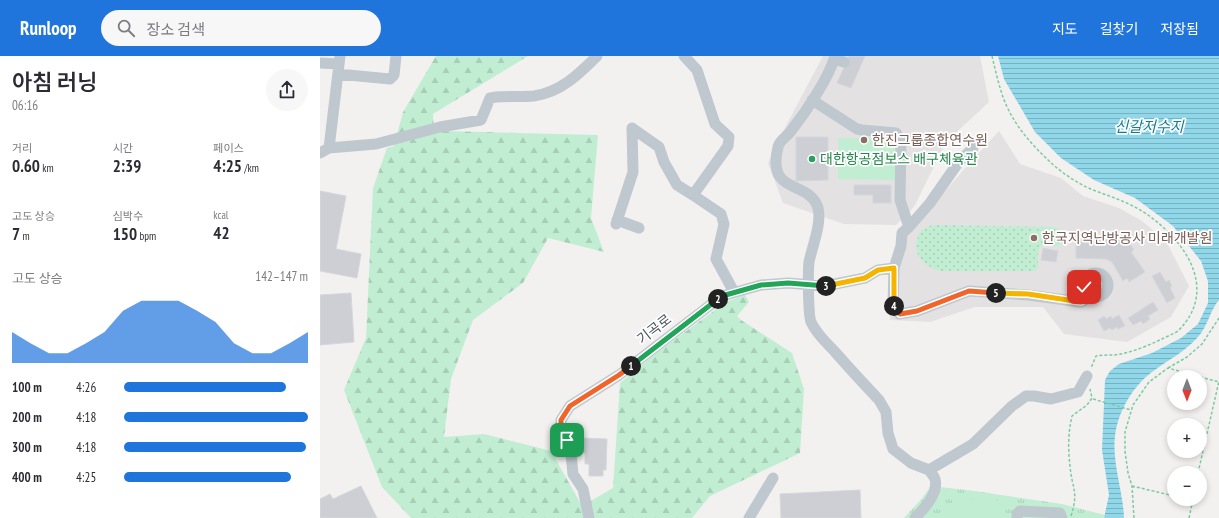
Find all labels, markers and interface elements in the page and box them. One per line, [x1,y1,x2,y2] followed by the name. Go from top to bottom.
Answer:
[101,10,381,46] search box
[20,16,77,40] text: Runloop
[115,17,137,39] icon: search
[147,20,205,39] text: 장소 검색
[1052,20,1078,38] text: 지도
[1100,20,1138,38] text: 길찾기
[1160,20,1199,38] text: 저장됨
[12,68,97,96] text: 아침 러닝
[266,69,308,111] button: share
[12,97,38,114] text: 06:16
[1114,117,1185,136] water label: 신갈저수지
[872,131,988,149] place label: 한진그룹종합연수원
[859,135,869,145] marker: 한진그룹종합연수원
[12,141,32,155] text: 거리
[113,141,133,155] text: 시간
[213,141,244,155] text: 페이스
[820,150,978,168] place label: 대한항공점보스 배구체육관
[807,154,817,164] marker: 대한항공점보스 배구체육관
[12,155,40,177] text: 0.60
[113,155,141,177] text: 2:39
[213,155,242,177] text: 4:25
[40,161,54,175] text: km
[242,161,259,175] text: /km
[213,208,228,222] text: kcal
[12,209,55,223] text: 고도 상승
[113,209,143,223] text: 심박수
[213,222,230,244] text: 42
[12,223,20,245] text: 7
[113,223,137,245] text: 150
[20,229,30,243] text: m
[137,229,156,243] text: bpm
[1042,229,1212,247] place label: 한국지역난방공사 미래개발원
[1029,233,1039,243] marker: 한국지역난방공사 미래개발원
[255,268,308,285] text: 142–147 m
[12,270,63,287] text: 고도 상승
[1067,270,1101,304] pin
[816,276,836,296] pin: 3
[1073,276,1095,298] icon: check
[823,279,829,293] text: 3
[986,283,1006,303] pin: 5
[993,286,999,300] text: 5
[708,289,728,309] pin: 2
[715,292,721,306] text: 2
[884,296,904,316] pin: 4
[891,299,897,313] text: 4
[633,310,675,348] street label: 기곡로
[621,356,641,376] pin: 1
[628,359,634,373] text: 1
[1167,370,1207,410] north arrow
[1167,370,1207,506] map controls
[12,379,42,396] text: 100 m
[76,379,96,396] text: 4:26
[12,409,42,426] text: 200 m
[76,409,96,426] text: 4:18
[1167,418,1207,458] button: +
[550,423,584,457] pin
[556,429,578,451] icon: arrive
[12,439,42,456] text: 300 m
[76,439,96,456] text: 4:18
[1167,466,1207,506] button: −
[12,469,42,486] text: 400 m
[76,469,96,486] text: 4:25

